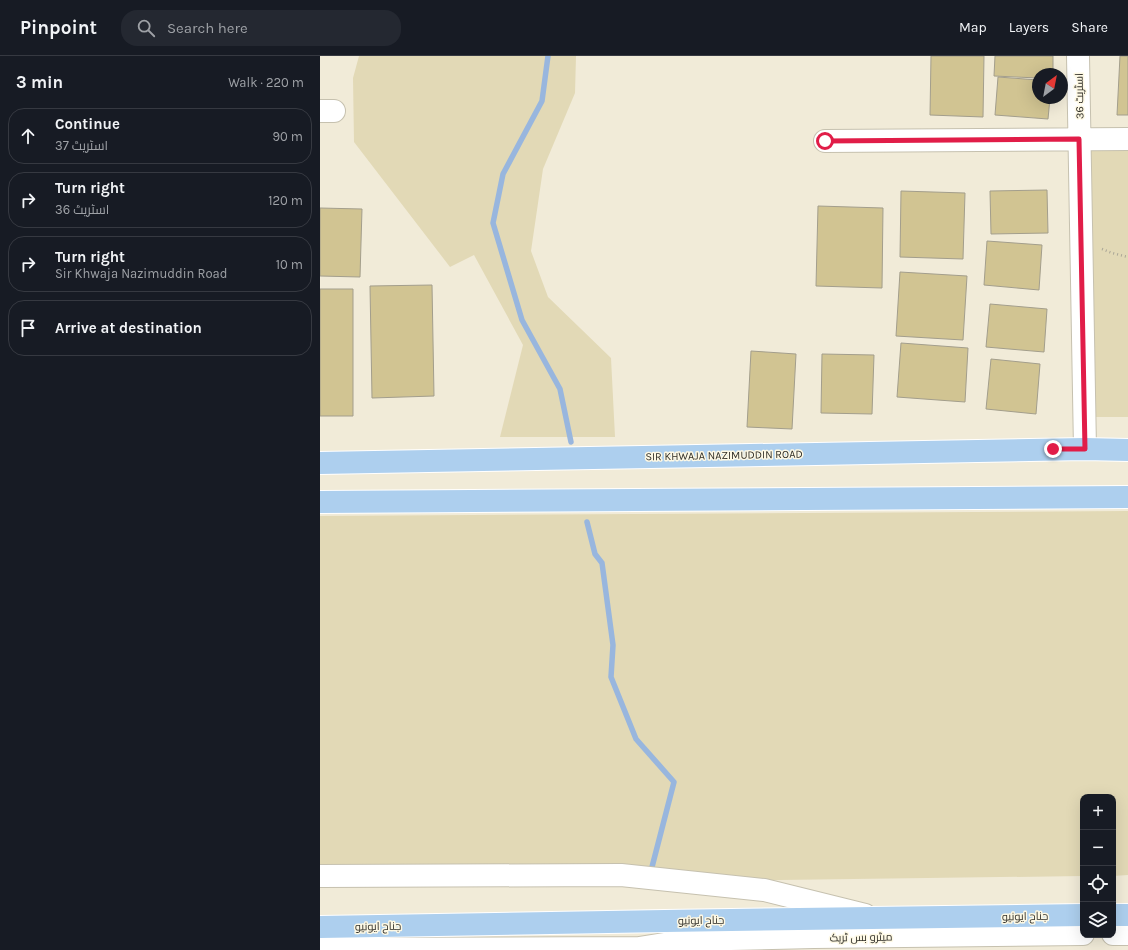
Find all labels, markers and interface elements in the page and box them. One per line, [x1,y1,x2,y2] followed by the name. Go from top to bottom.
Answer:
[121,10,401,46] search box
[20,17,97,39] text: Pinpoint
[135,17,157,39] icon: search
[167,19,248,37] text: Search here
[959,19,987,36] text: Map
[1009,19,1049,36] text: Layers
[1071,19,1108,36] text: Share
[1032,68,1068,104] north arrow
[16,72,63,92] text: 3 min
[1073,73,1086,119] street label: اسٹریٹ 36
[228,75,304,90] text: Walk · 220 m
[55,115,120,133] text: Continue
[17,125,39,147] icon: ahead
[272,129,303,144] text: 90 m
[816,132,834,150] route start
[55,138,108,153] text: اسٹریٹ 37
[55,179,125,197] text: Turn right
[17,189,39,211] icon: right
[268,193,303,208] text: 120 m
[55,202,109,217] text: اسٹریٹ 36
[55,248,125,266] text: Turn right
[17,253,39,275] icon: right
[276,257,303,272] text: 10 m
[55,266,227,281] text: Sir Khwaja Nazimuddin Road
[17,317,39,339] icon: arrive
[55,319,202,337] text: Arrive at destination
[1044,440,1062,458] route end
[645,448,803,463] street label: SIR KHWAJA NAZIMUDDIN ROAD
[1080,794,1116,938] map controls
[1080,794,1116,830] button: +
[1080,830,1116,866] button: −
[1080,866,1116,902] button: locate
[1080,902,1116,938] button: layers
[1002,910,1048,924] street label: جناح ایونیو
[678,914,724,928] street label: جناح ایونیو
[355,920,401,934] street label: جناح ایونیو
[829,930,893,945] street label: میٹرو بس ٹریک

